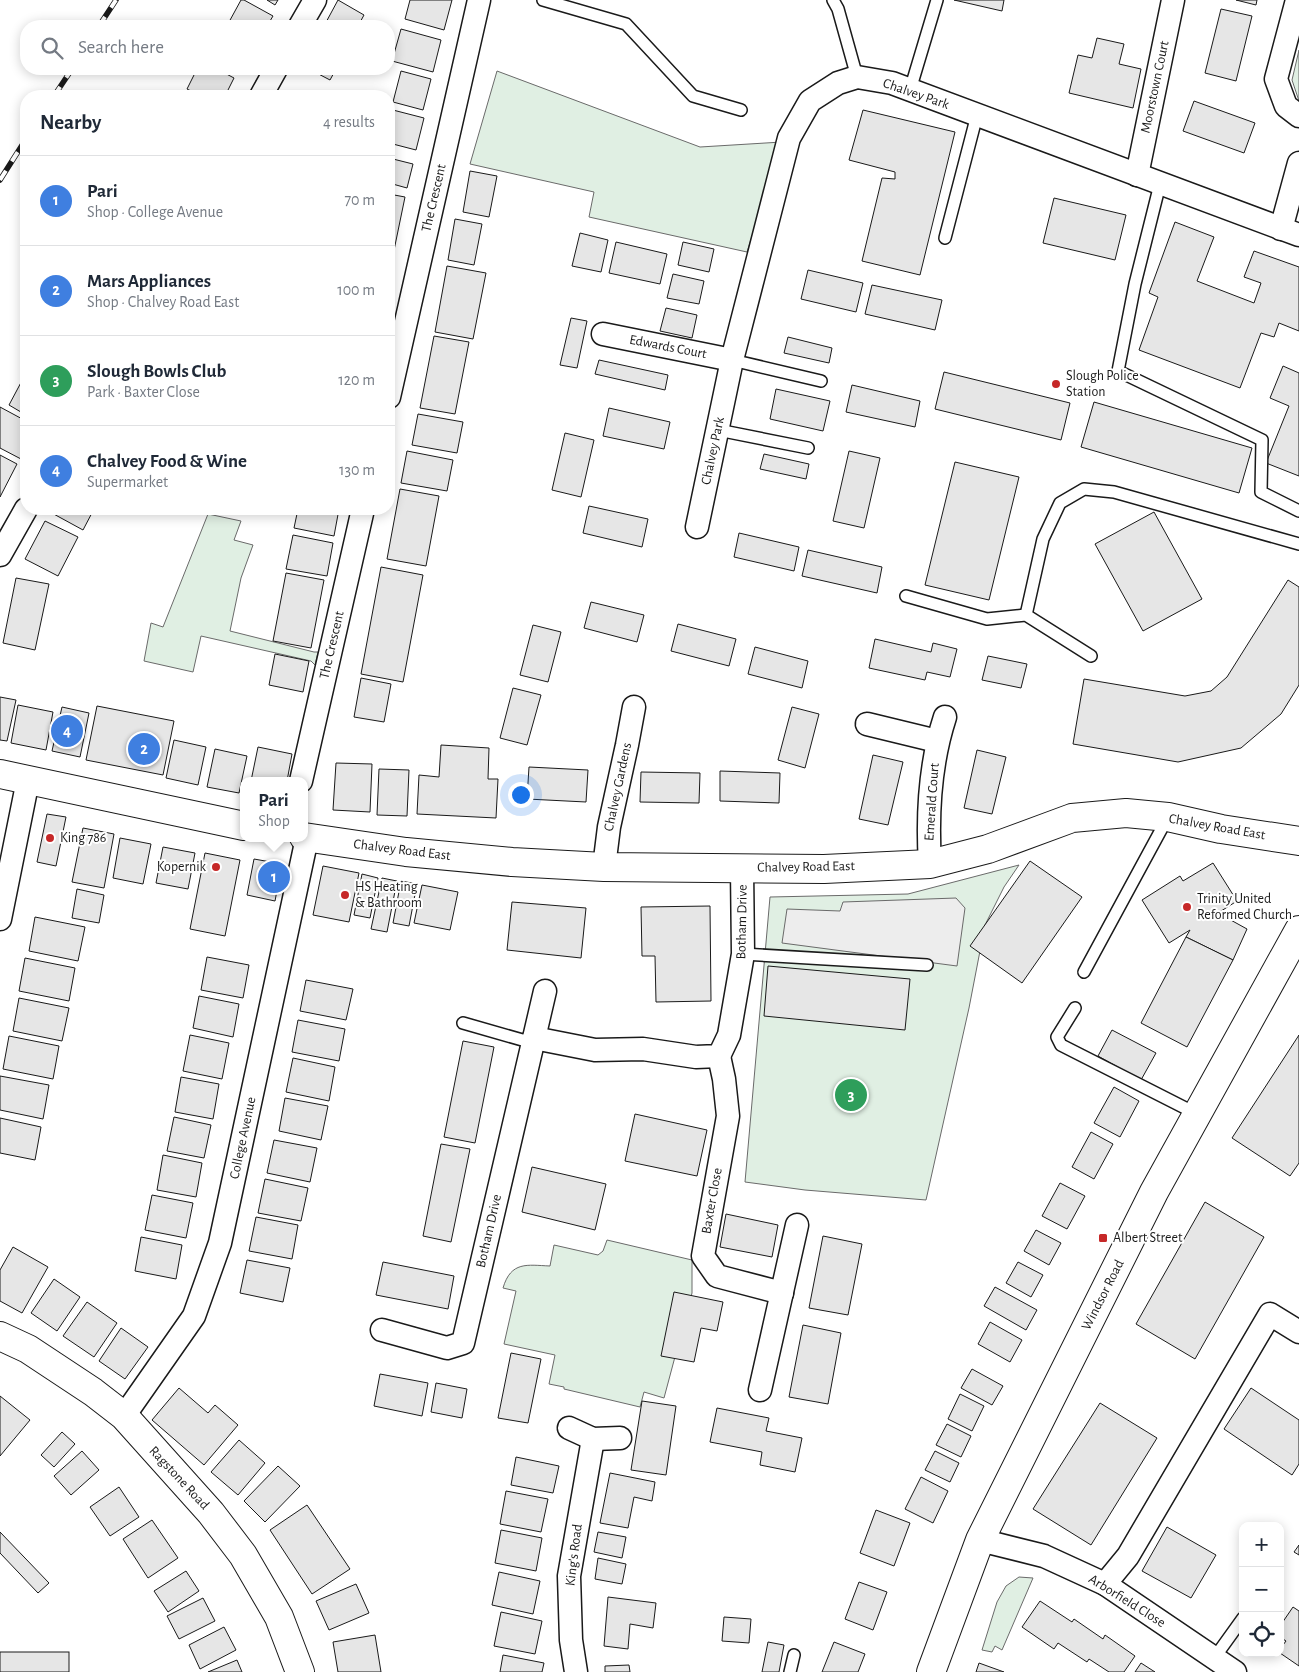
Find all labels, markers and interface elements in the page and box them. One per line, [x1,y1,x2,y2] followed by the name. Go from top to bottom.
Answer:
[20,20,395,75] search box
[38,34,66,62] icon: search
[78,38,164,57] text: Search here
[1138,39,1172,134] street label: Moorstown Court
[881,76,952,112] street label: Chalvey Park
[40,112,101,133] text: Nearby
[323,114,375,130] text: 4 results
[419,162,449,233] street label: The Crescent
[87,182,118,201] text: Pari
[53,192,59,208] text: 1
[344,192,375,208] text: 70 m
[87,204,223,220] text: Shop · College Avenue
[87,272,211,291] text: Mars Appliances
[52,282,60,298] text: 2
[337,282,375,298] text: 100 m
[87,294,239,310] text: Shop · Chalvey Road East
[628,333,708,361] street label: Edwards Court
[87,362,226,381] text: Slough Bowls Club
[1066,369,1139,399] place label: Slough Police Station
[53,372,59,388] text: 3
[338,372,375,388] text: 120 m
[1050,378,1062,390] marker: Slough Police Station
[87,384,200,400] text: Park · Baxter Close
[699,415,727,486] street label: Chalvey Park
[87,452,247,471] text: Chalvey Food & Wine
[52,462,60,478] text: 4
[339,462,375,478] text: 130 m
[87,474,168,490] text: Supermarket
[317,609,347,680] street label: The Crescent
[51,712,83,750] pin: 4
[128,730,160,768] pin: 2
[602,741,634,833] street label: Chalvey Gardens
[922,762,942,841] street label: Emerald Court
[240,777,308,842] popup
[508,782,534,808] your location
[258,791,289,810] text: Pari
[1168,812,1267,842] street label: Chalvey Road East
[258,813,290,829] text: Shop
[60,831,106,845] place label: King 786
[44,832,56,844] marker: King 786
[353,837,452,863] street label: Chalvey Road East
[258,858,290,896] pin: 1
[757,859,855,875] street label: Chalvey Road East
[157,860,207,874] place label: Kopernik
[210,861,222,873] marker: Kopernik
[355,880,422,910] place label: HS Heating & Bathroom
[734,884,750,960] street label: Botham Drive
[339,889,351,901] marker: HS Heating & Bathroom
[1197,892,1292,922] place label: Trinity United Reformed Church
[1181,901,1193,913] marker: Trinity United Reformed Church
[835,1076,867,1114] pin: 3
[227,1096,259,1180] street label: College Avenue
[699,1167,725,1235] street label: Baxter Close
[474,1193,504,1269] street label: Botham Drive
[1113,1231,1183,1245] place label: Albert Street
[1097,1232,1109,1244] marker: Albert Street
[1079,1258,1127,1332] street label: Windsor Road
[146,1444,212,1512] street label: Ragstone Road
[1239,1522,1284,1657] map controls
[1239,1522,1284,1567] button: +
[563,1523,585,1587] street label: King's Road
[1239,1567,1284,1612] button: −
[1086,1572,1168,1630] street label: Arborfield Close
[1239,1612,1284,1657] button: locate

